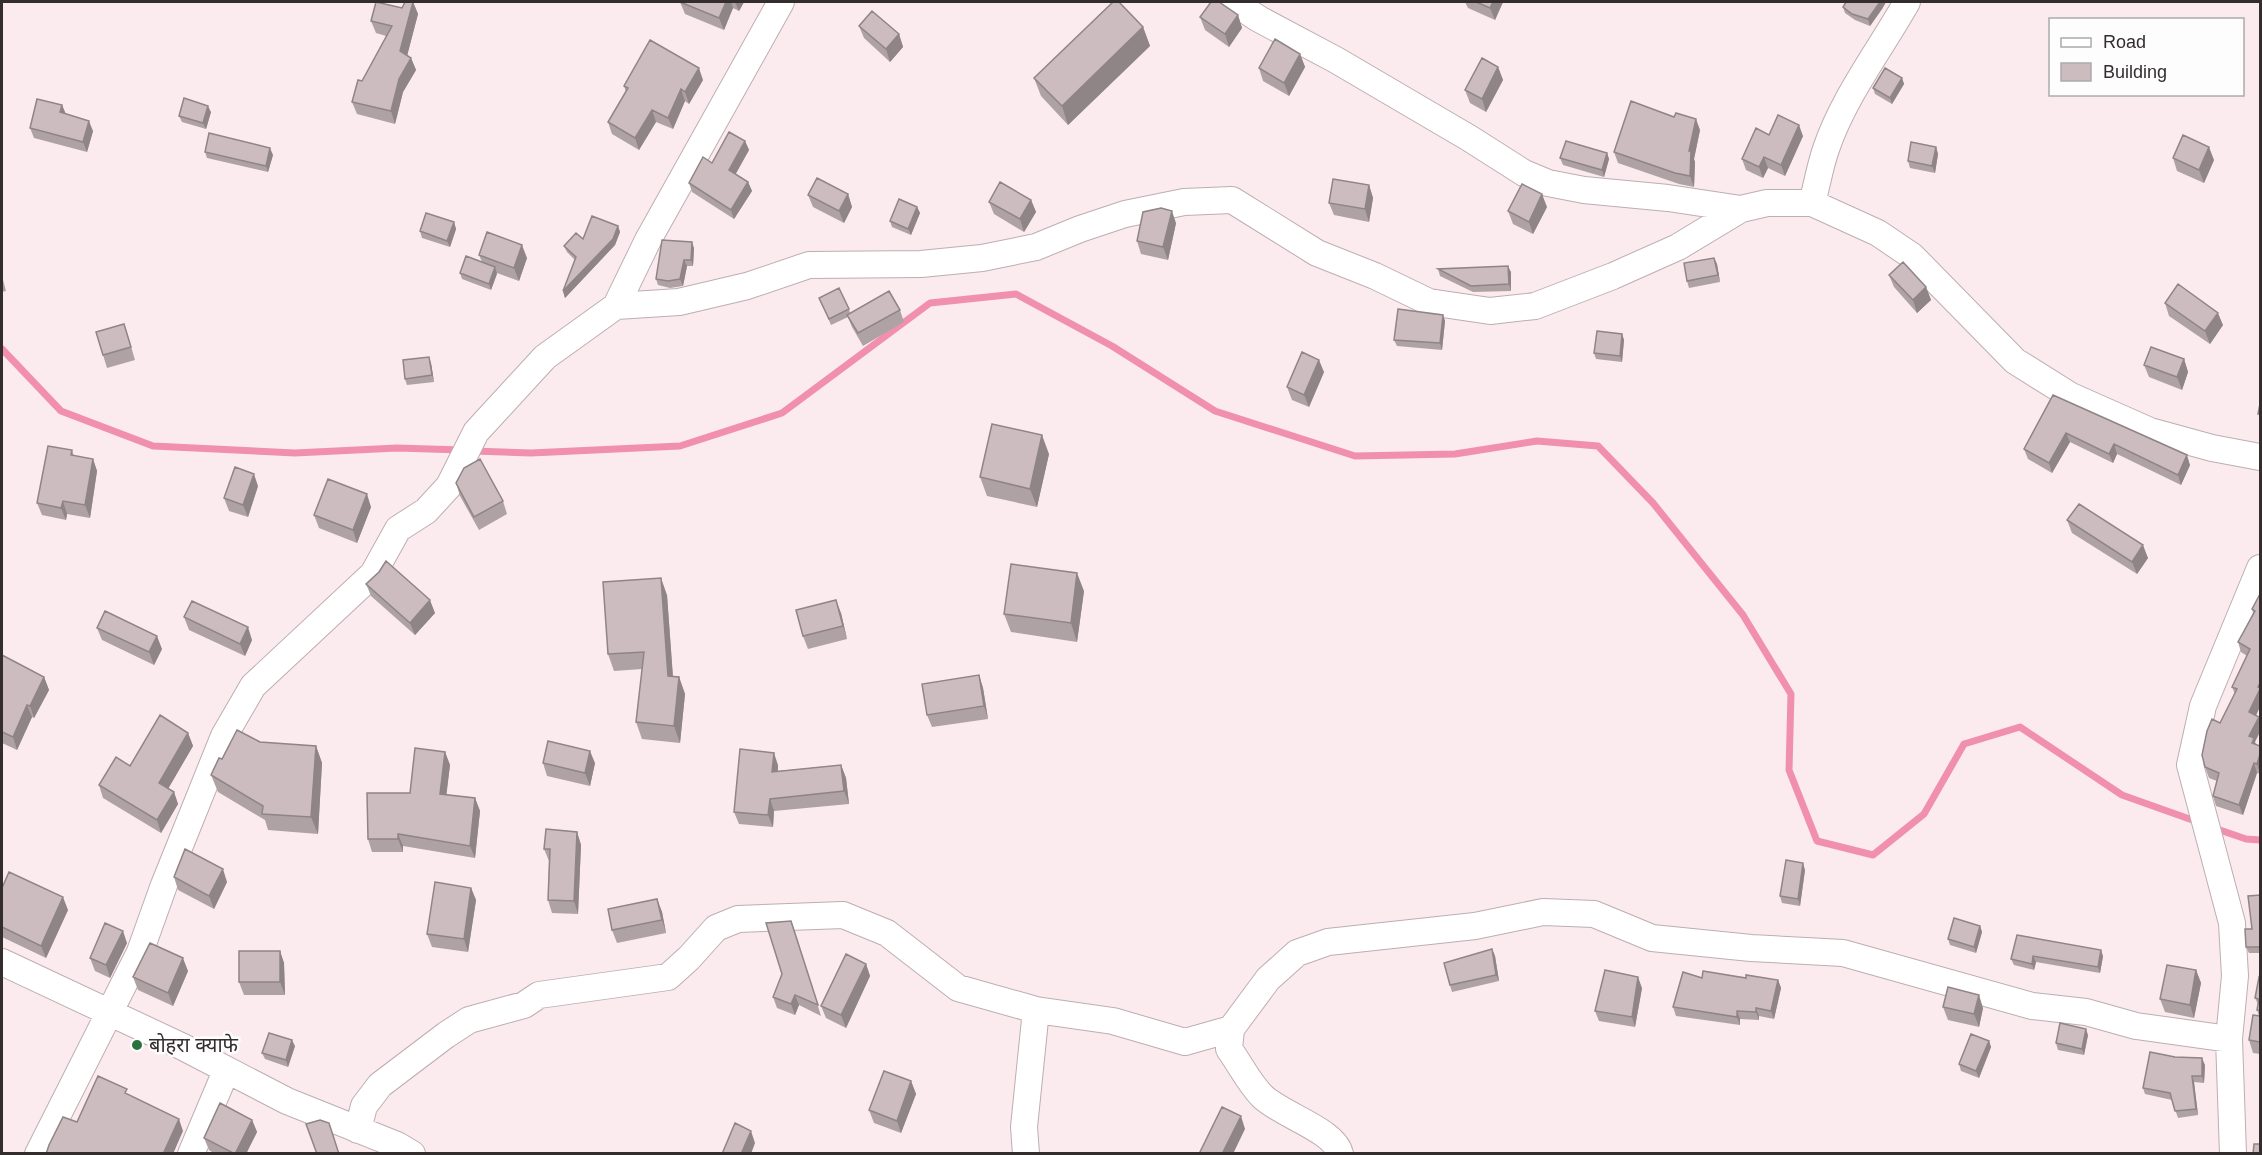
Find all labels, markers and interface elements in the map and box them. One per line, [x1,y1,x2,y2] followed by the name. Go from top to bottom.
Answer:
[2049,18,2244,96] legend
[2103,32,2146,52] text: Road
[2103,62,2167,82] text: Building
[149,1033,239,1056] place label: बोहरा क्याफे
[130,1038,144,1052] marker: बोहरा क्याफे

